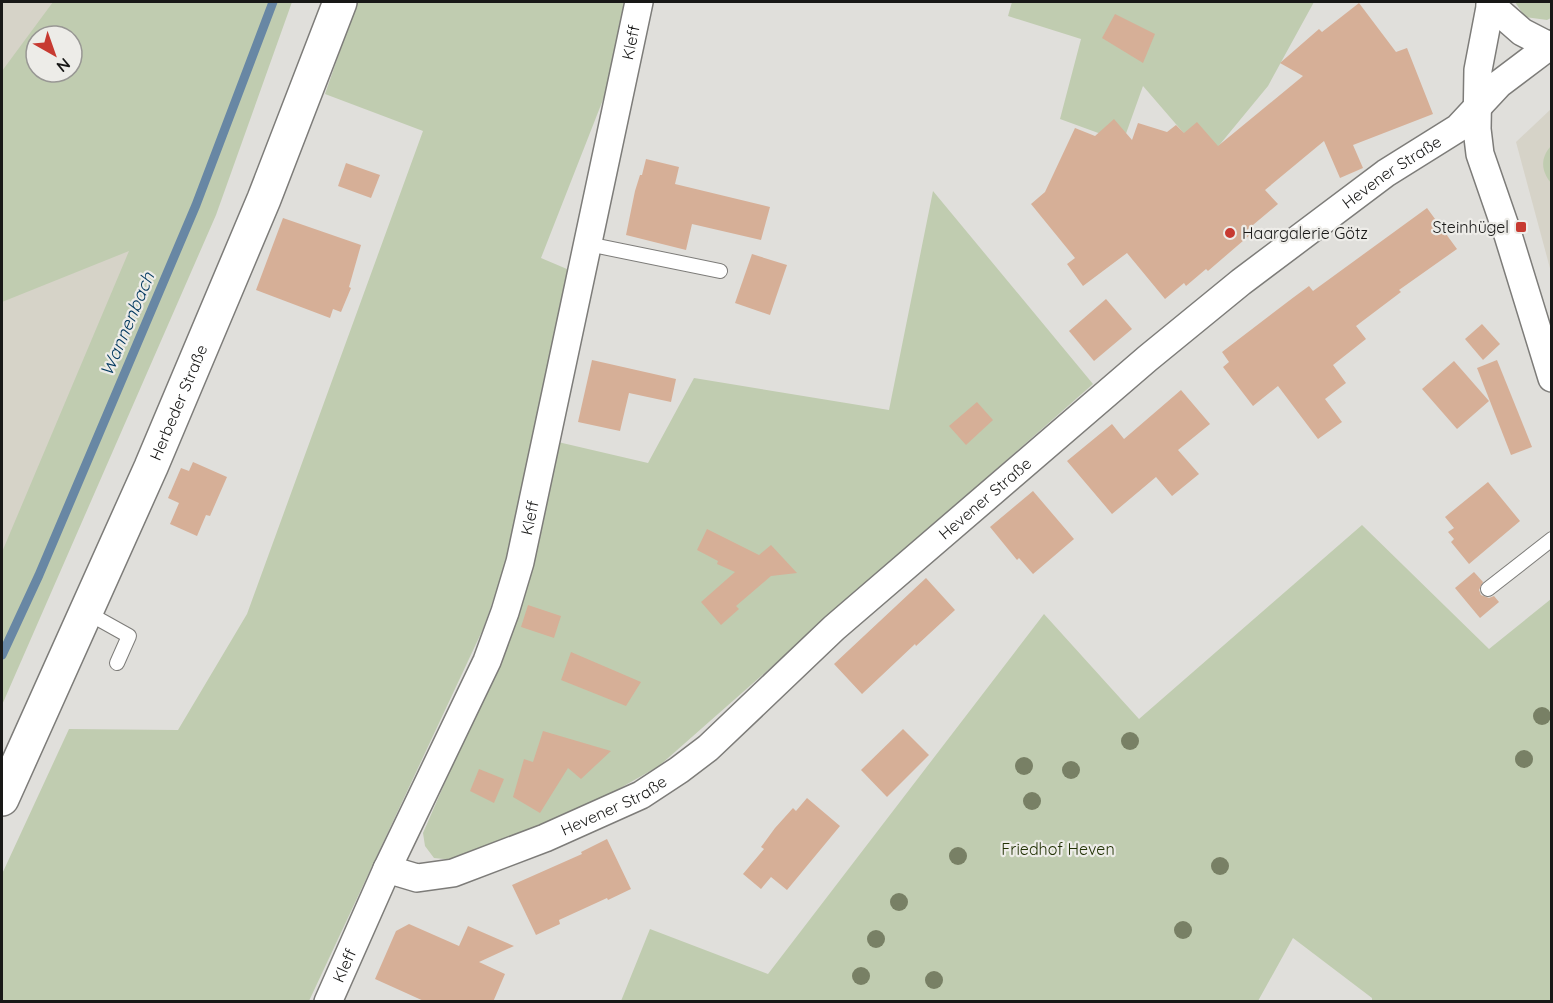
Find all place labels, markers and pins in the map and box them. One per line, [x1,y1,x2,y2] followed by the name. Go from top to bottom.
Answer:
[1433,217,1509,237] place label: Steinhügel
[1514,220,1528,234] marker: Steinhügel
[1242,223,1368,243] place label: Haargalerie Götz
[1223,226,1237,240] marker: Haargalerie Götz

